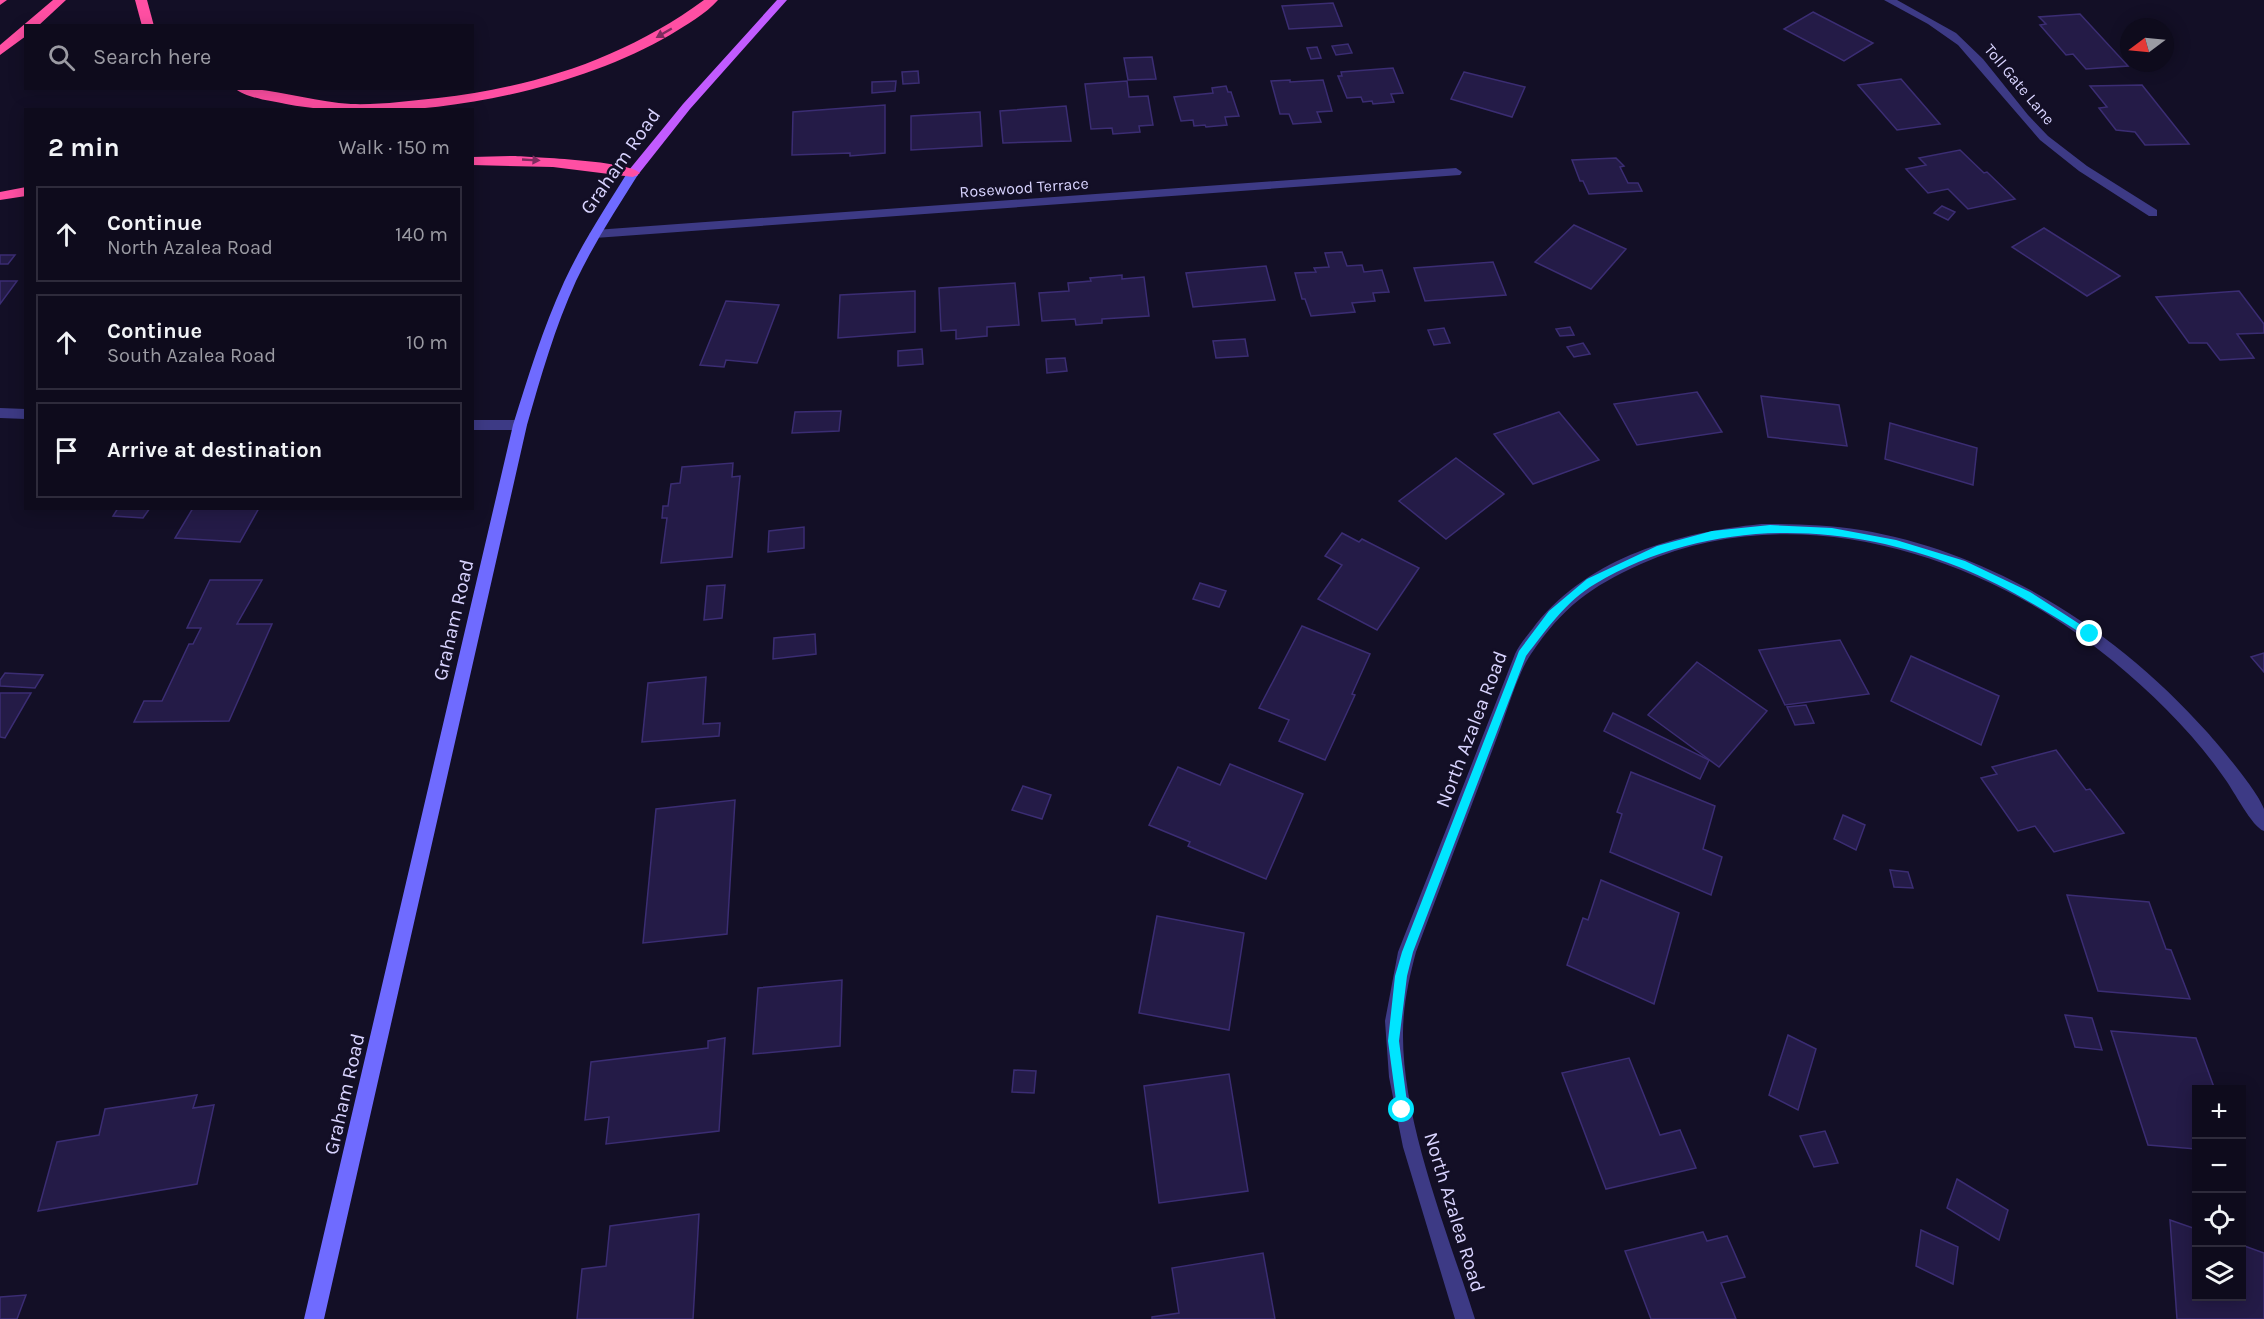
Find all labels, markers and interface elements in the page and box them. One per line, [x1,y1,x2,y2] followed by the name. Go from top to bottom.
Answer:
[2120,18,2174,72] north arrow
[24,24,474,90] search box
[655,28,672,38] one-way arrow
[1980,40,2059,129] street label: Toll Gate Lane
[45,41,78,74] icon: search
[93,44,211,70] text: Search here
[576,104,665,219] street label: Graham Road
[48,132,120,163] text: 2 min
[339,136,450,159] text: Walk · 150 m
[521,155,540,164] one-way arrow
[959,174,1089,201] street label: Rosewood Terrace
[107,210,202,236] text: Continue
[50,218,83,251] icon: ahead
[395,223,448,246] text: 140 m
[107,236,273,259] text: North Azalea Road
[107,318,202,344] text: Continue
[50,326,83,359] icon: ahead
[406,331,448,354] text: 10 m
[107,344,276,367] text: South Azalea Road
[50,434,83,467] icon: arrive
[107,437,322,463] text: Arrive at destination
[428,557,479,683] street label: Graham Road
[2076,620,2102,646] route end
[1431,648,1512,811] street label: North Azalea Road
[319,1031,370,1157] street label: Graham Road
[2192,1085,2246,1301] map controls
[2192,1085,2246,1139] button: +
[1388,1096,1414,1122] route start
[1419,1129,1490,1295] street label: North Azalea Road
[2192,1139,2246,1193] button: −
[2192,1193,2246,1247] button: locate
[2192,1247,2246,1301] button: layers

